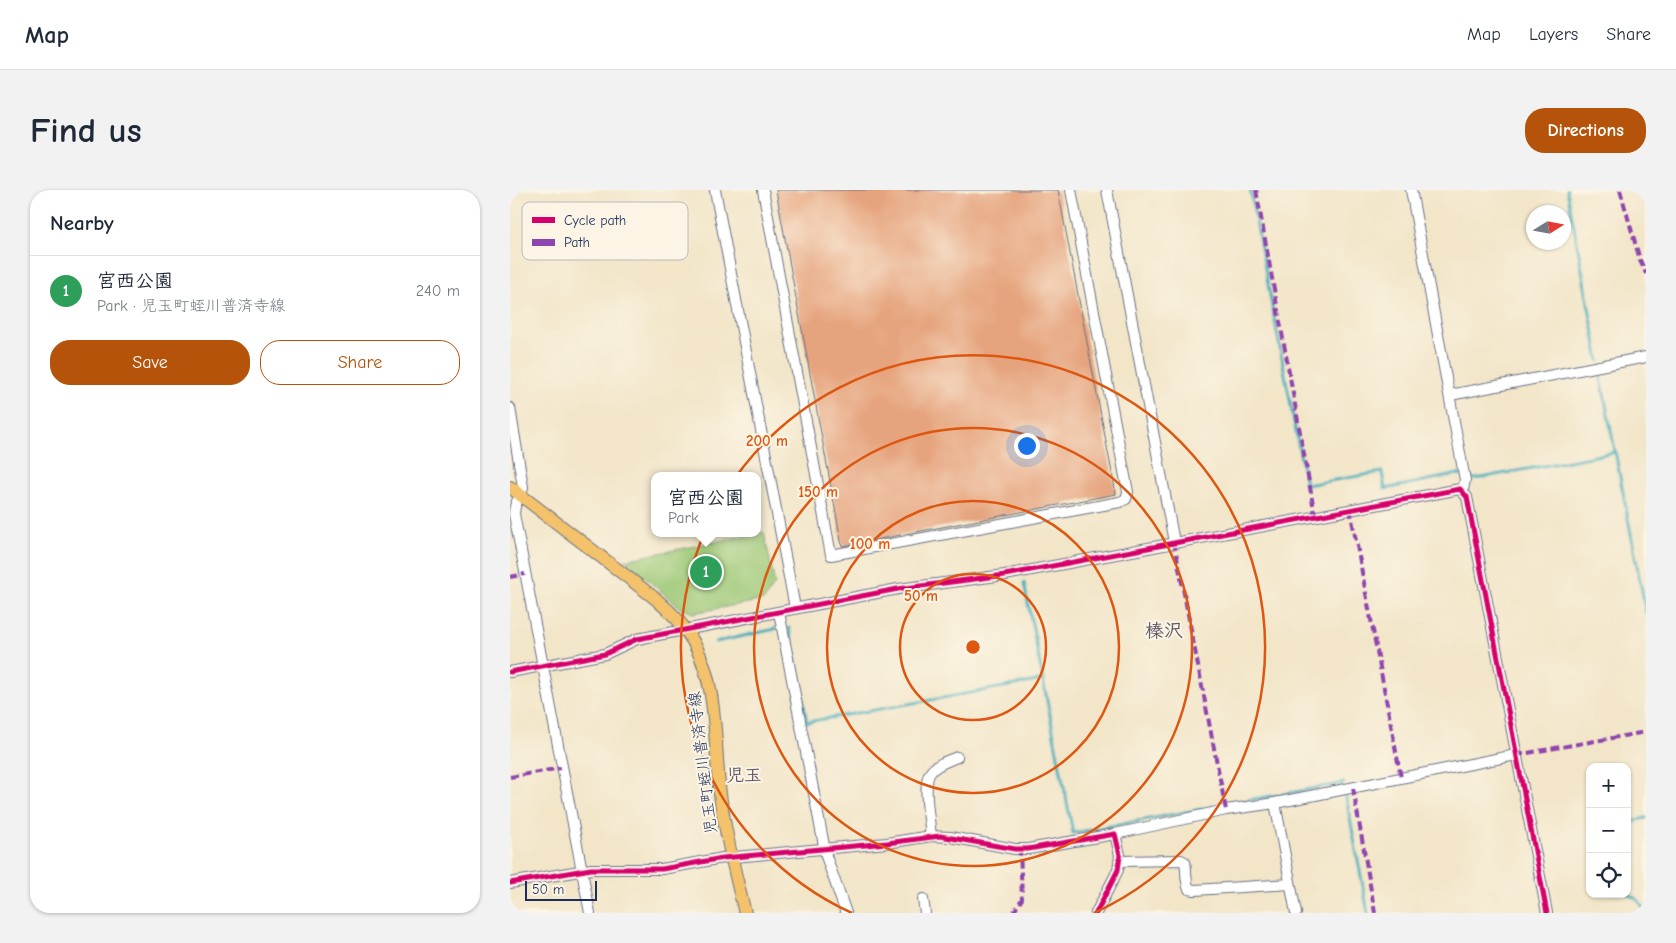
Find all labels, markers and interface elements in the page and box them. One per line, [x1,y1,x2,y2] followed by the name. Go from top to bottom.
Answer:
[25,21,69,49] text: Map
[1467,24,1501,45] text: Map
[1529,24,1578,45] text: Layers
[1606,24,1651,45] text: Share
[1525,108,1646,153] button: Directions
[30,110,142,151] text: Find us
[522,202,688,260] legend
[1526,205,1571,250] north arrow
[50,211,114,235] text: Nearby
[564,212,626,229] text: Cycle path
[564,234,590,251] text: Path
[97,270,173,292] text: 宮西公園
[63,282,69,300] text: 1
[416,282,460,300] text: 240 m
[97,297,285,315] text: Park · 児玉町蛭川普済寺線
[50,340,250,385] button: Save
[260,340,460,385] button: Share
[746,432,788,450] text: 200 m
[1014,433,1040,459] your location
[651,472,761,537] popup
[798,483,838,501] text: 150 m
[668,487,744,509] text: 宮西公園
[668,509,699,527] text: Park
[850,535,890,553] text: 100 m
[690,553,722,591] pin: 1
[904,587,938,605] text: 50 m
[1145,620,1183,642] district label: 榛沢
[964,638,982,656] centre of rings
[685,690,721,835] street label: 児玉町蛭川普済寺線
[1586,763,1631,898] map controls
[1586,763,1631,808] button: +
[726,765,762,786] district label: 児玉
[1586,808,1631,853] button: −
[1586,853,1631,898] button: locate
[525,878,598,901] scale bar
[532,881,564,898] text: 50 m

